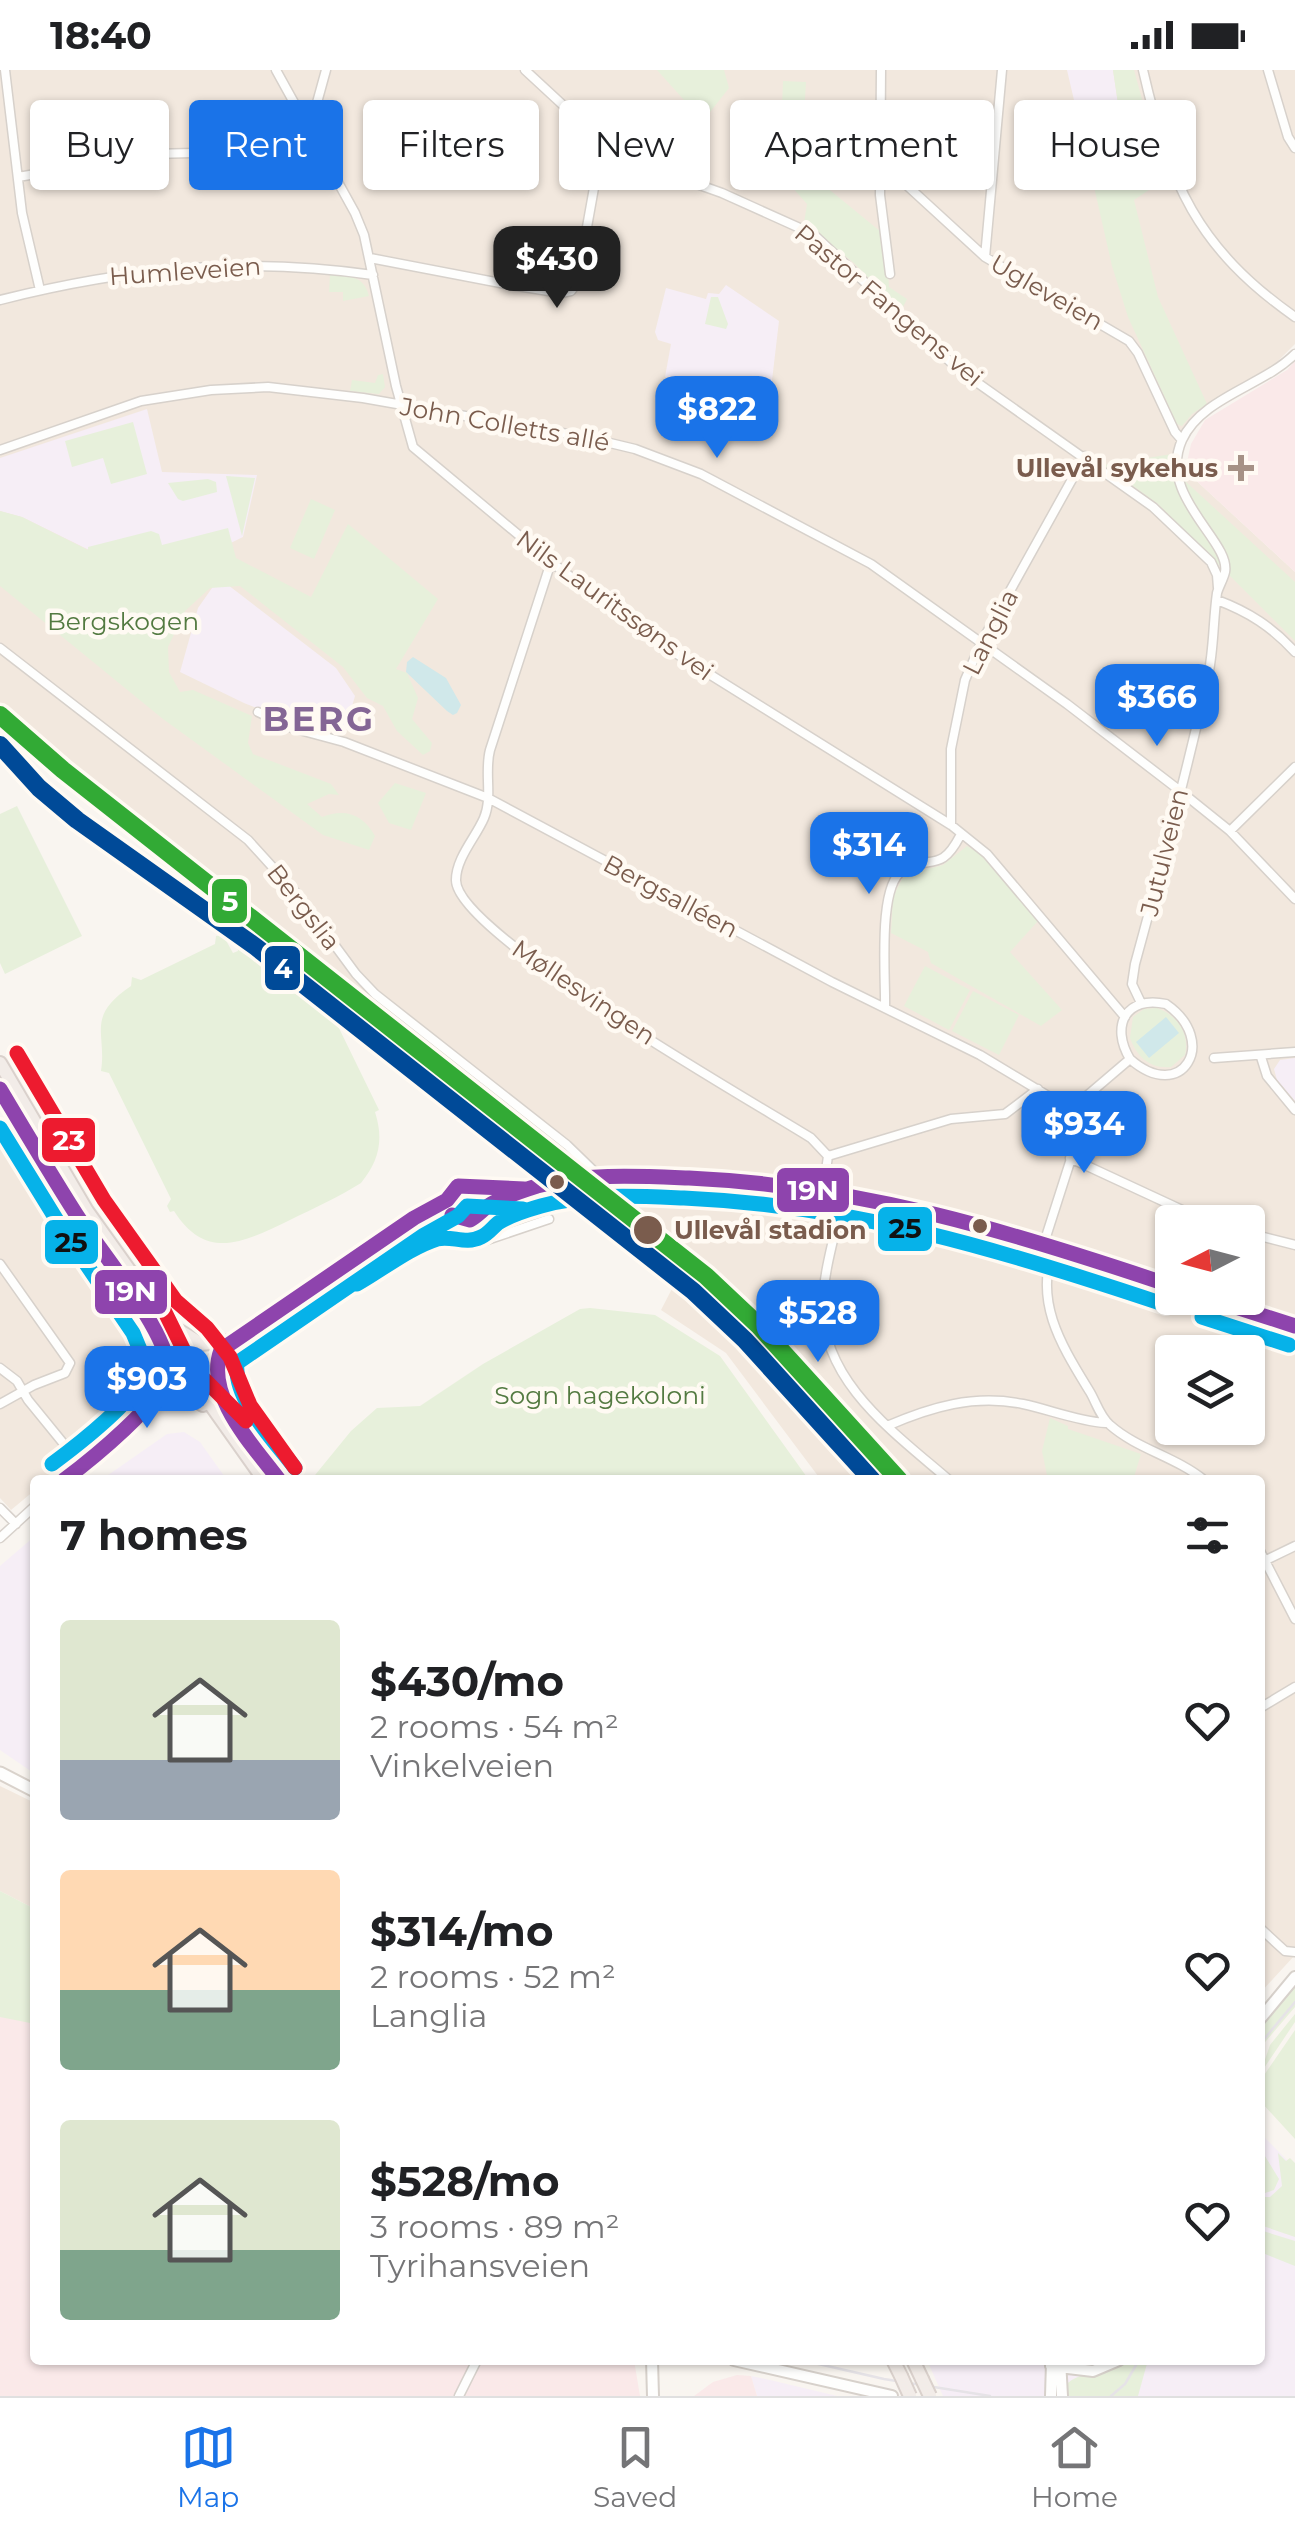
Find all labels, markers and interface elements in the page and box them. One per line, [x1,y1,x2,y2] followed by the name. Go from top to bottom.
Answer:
[50,12,152,59] text: 18:40
[30,100,169,190] chip: Buy
[189,100,343,190] chip: Rent
[363,100,539,190] chip: Filters
[559,100,710,190] chip: New
[730,100,994,190] chip: Apartment
[1014,100,1196,190] chip: House
[789,218,989,392] street label: Pastor Fangens vei
[498,226,616,311] pin: $430
[515,239,599,278] text: $430
[985,248,1109,336] street label: Ugleveien
[108,251,262,291] street label: Humleveien
[658,376,776,461] pin: $822
[677,389,757,428] text: $822
[397,391,612,457] street label: John Colletts allé
[1016,453,1218,483] place label: Ullevål sykehus
[1228,455,1254,481] marker: Ullevål sykehus
[511,523,719,687] street label: Nils Lauritssøns vei
[956,584,1024,680] street label: Langlia
[47,606,199,636] park label: Bergskogen
[1098,664,1216,749] pin: $366
[1117,677,1197,716] text: $366
[263,697,375,740] district label: BERG
[1133,785,1194,920] street label: Jutulveien
[810,812,928,897] pin: $314
[832,825,906,864] text: $314
[598,848,744,944] street label: Bergsalléen
[261,858,347,956] street label: Bergslia
[210,877,249,925] line badge: 5
[222,884,238,918] text: 5
[507,933,661,1051] street label: Møllesvingen
[263,944,302,992] line badge: 4
[273,951,293,985] text: 4
[1025,1091,1143,1176] pin: $934
[1043,1104,1125,1143] text: $934
[40,1116,97,1164] line badge: 23
[52,1123,86,1157] text: 23
[775,1166,851,1214] line badge: 19N
[547,1172,567,1192] unlabelled marker
[787,1173,839,1207] text: 19N
[876,1205,934,1253] line badge: 25
[1155,1205,1265,1315] north arrow
[1155,1205,1265,1445] map controls
[888,1211,922,1245] text: 25
[631,1213,665,1247] marker: Ullevål stadion
[674,1215,866,1245] place label: Ullevål stadion
[970,1216,990,1236] unlabelled marker
[43,1218,100,1266] line badge: 25
[54,1225,88,1259] text: 25
[93,1268,169,1316] line badge: 19N
[105,1274,157,1308] text: 19N
[759,1280,877,1365] pin: $528
[778,1293,858,1332] text: $528
[1155,1335,1265,1445] button: layers
[88,1346,206,1431] pin: $903
[107,1359,187,1398] text: $903
[494,1380,706,1410] park label: Sogn hagekoloni
[1180,1508,1235,1563] icon: filters
[60,1509,248,1561] text: 7 homes
[370,1655,564,1707] text: $430/mo
[140,1660,260,1780] icon: home
[1180,1693,1235,1748] icon: heart
[370,1707,619,1746] text: 2 rooms · 54 m²
[370,1746,554,1785] text: Vinkelveien
[370,1905,553,1957] text: $314/mo
[140,1910,260,2030] icon: home
[1180,1943,1235,1998] icon: heart
[370,1957,616,1996] text: 2 rooms · 52 m²
[370,1996,487,2035] text: Langlia
[370,2155,560,2207] text: $528/mo
[140,2160,260,2280] icon: home
[1180,2193,1235,2248] icon: heart
[370,2207,619,2246] text: 3 rooms · 89 m²
[370,2246,590,2285] text: Tyrihansveien
[177,2420,239,2514] tab: Map
[593,2420,677,2514] tab: Saved
[1031,2420,1118,2514] tab: Home

